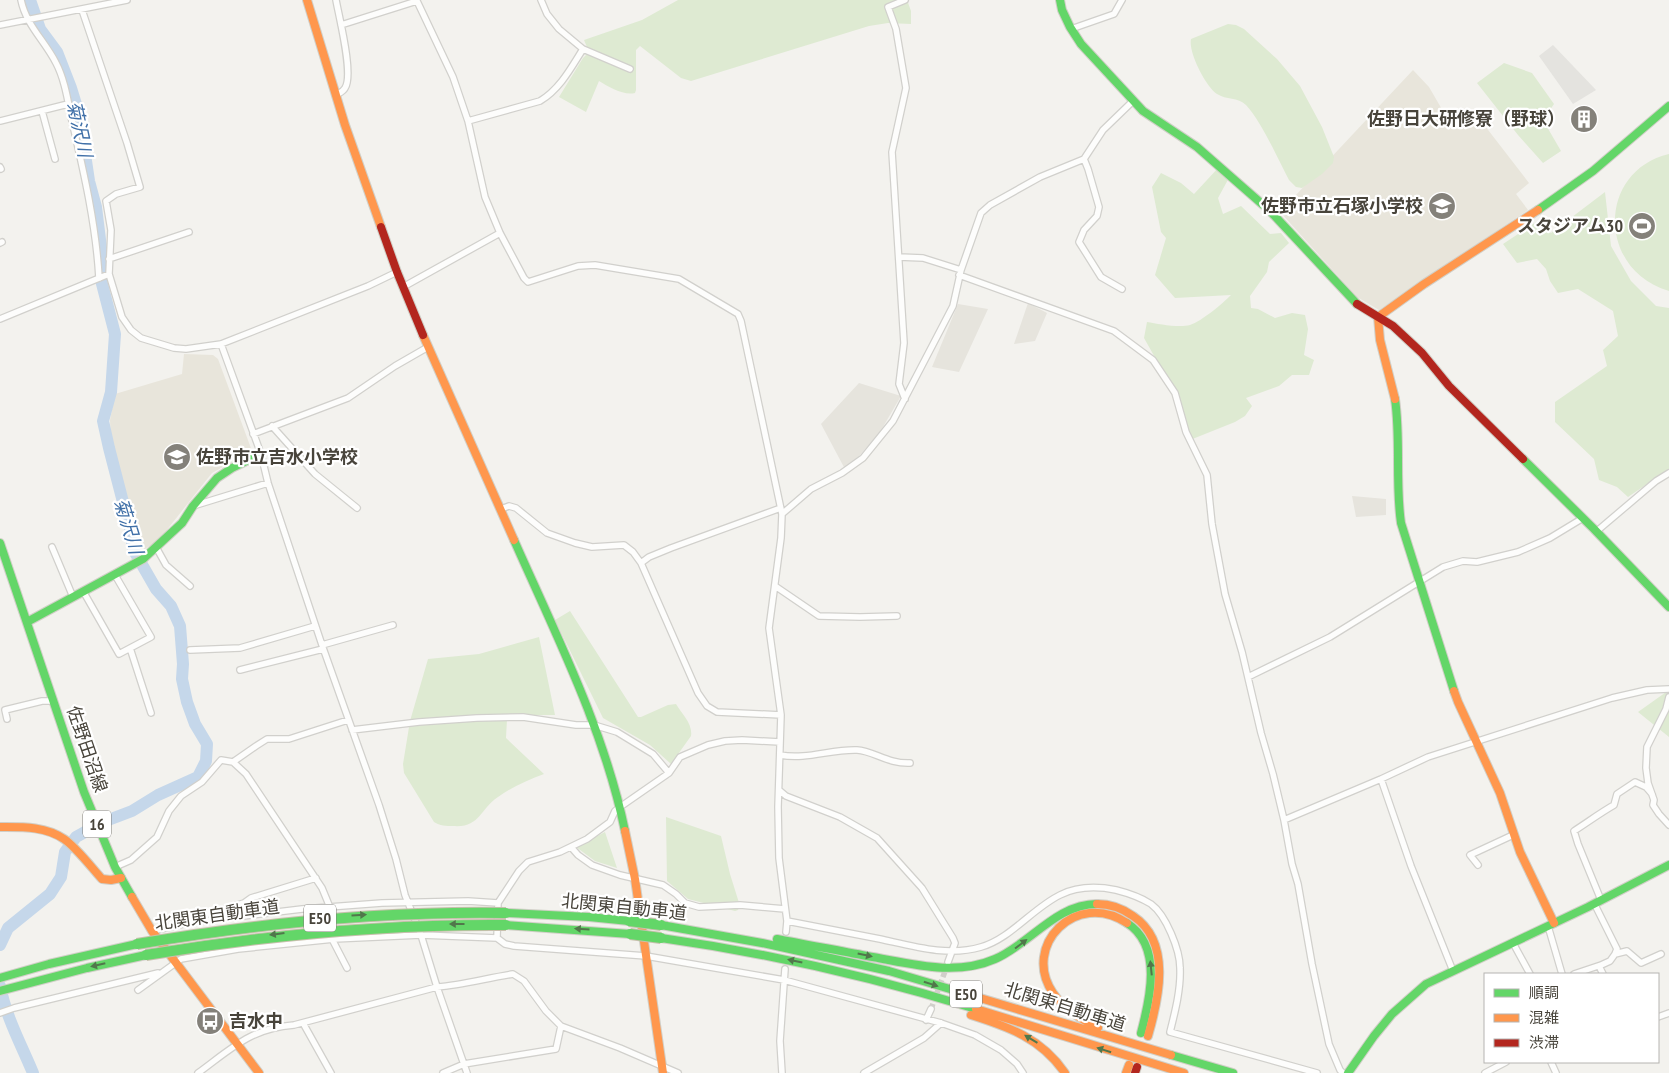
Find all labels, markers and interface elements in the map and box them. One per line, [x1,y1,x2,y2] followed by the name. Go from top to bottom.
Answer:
[62,99,98,161] water label: 菊沢川
[1569,104,1599,134] building icon: 佐野日大研修寮（野球）
[1367,107,1565,130] place label: 佐野日大研修寮（野球）
[1427,191,1457,221] school or university icon: 佐野市立石塚小学校
[1261,194,1423,217] place label: 佐野市立石塚小学校
[1627,211,1657,241] sports icon: スタジアム30
[1517,214,1623,237] place label: スタジアム30
[162,442,192,472] school or university icon: 佐野市立吉水小学校
[196,445,358,468] place label: 佐野市立吉水小学校
[109,495,149,559] water label: 菊沢川
[62,703,113,795] street label: 佐野田沼線
[83,811,111,838] road number: 16
[560,888,688,925] street label: 北関東自動車道
[153,894,281,935] street label: 北関東自動車道
[304,904,336,931] road number: E50
[351,911,367,919] one-way arrow
[449,920,465,928] one-way arrow
[573,925,589,933] one-way arrow
[269,930,285,938] one-way arrow
[1014,939,1028,949] one-way arrow
[858,952,874,960] one-way arrow
[788,957,803,965] one-way arrow
[1147,960,1155,976] one-way arrow
[90,961,106,969] one-way arrow
[1484,973,1659,1063] legend
[1002,977,1129,1036] street label: 北関東自動車道
[924,980,939,988] one-way arrow
[950,981,982,1008] road number: E50
[1529,983,1559,1002] text: 順調
[195,1006,225,1036] bus stop icon: 吉水中
[1529,1008,1559,1027] text: 混雑
[229,1009,283,1032] place label: 吉水中
[1529,1033,1559,1052] text: 渋滞
[1025,1035,1038,1044] one-way arrow
[1096,1046,1111,1053] one-way arrow

